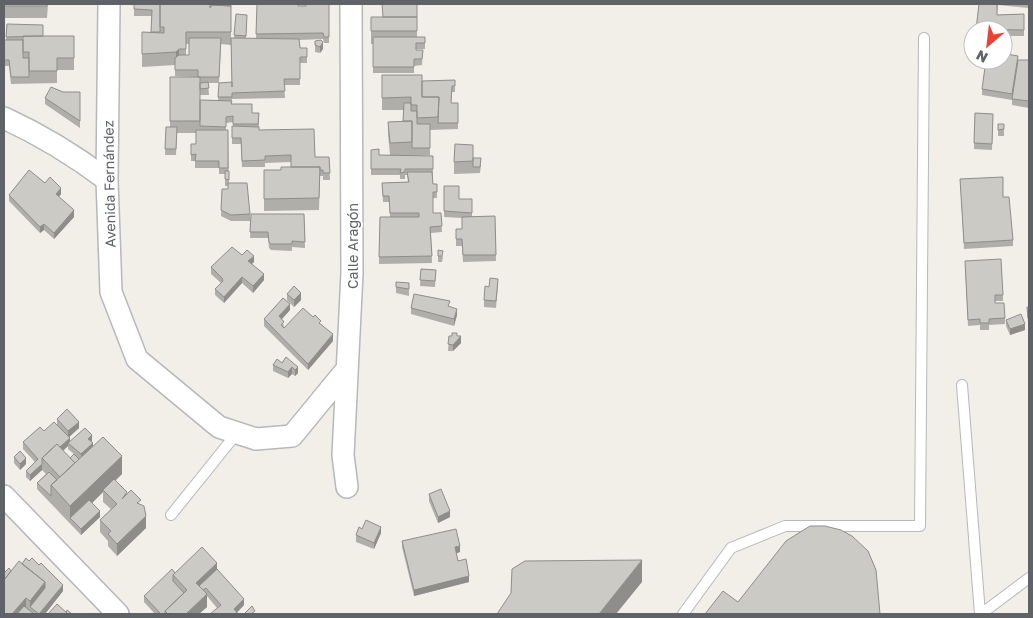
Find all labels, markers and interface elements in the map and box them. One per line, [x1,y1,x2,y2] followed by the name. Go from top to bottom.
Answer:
[963,20,1013,70] north arrow
[973,47,990,67] text: N
[99,120,119,248] street label: Avenida Fernández
[344,203,361,289] street label: Calle Aragón

